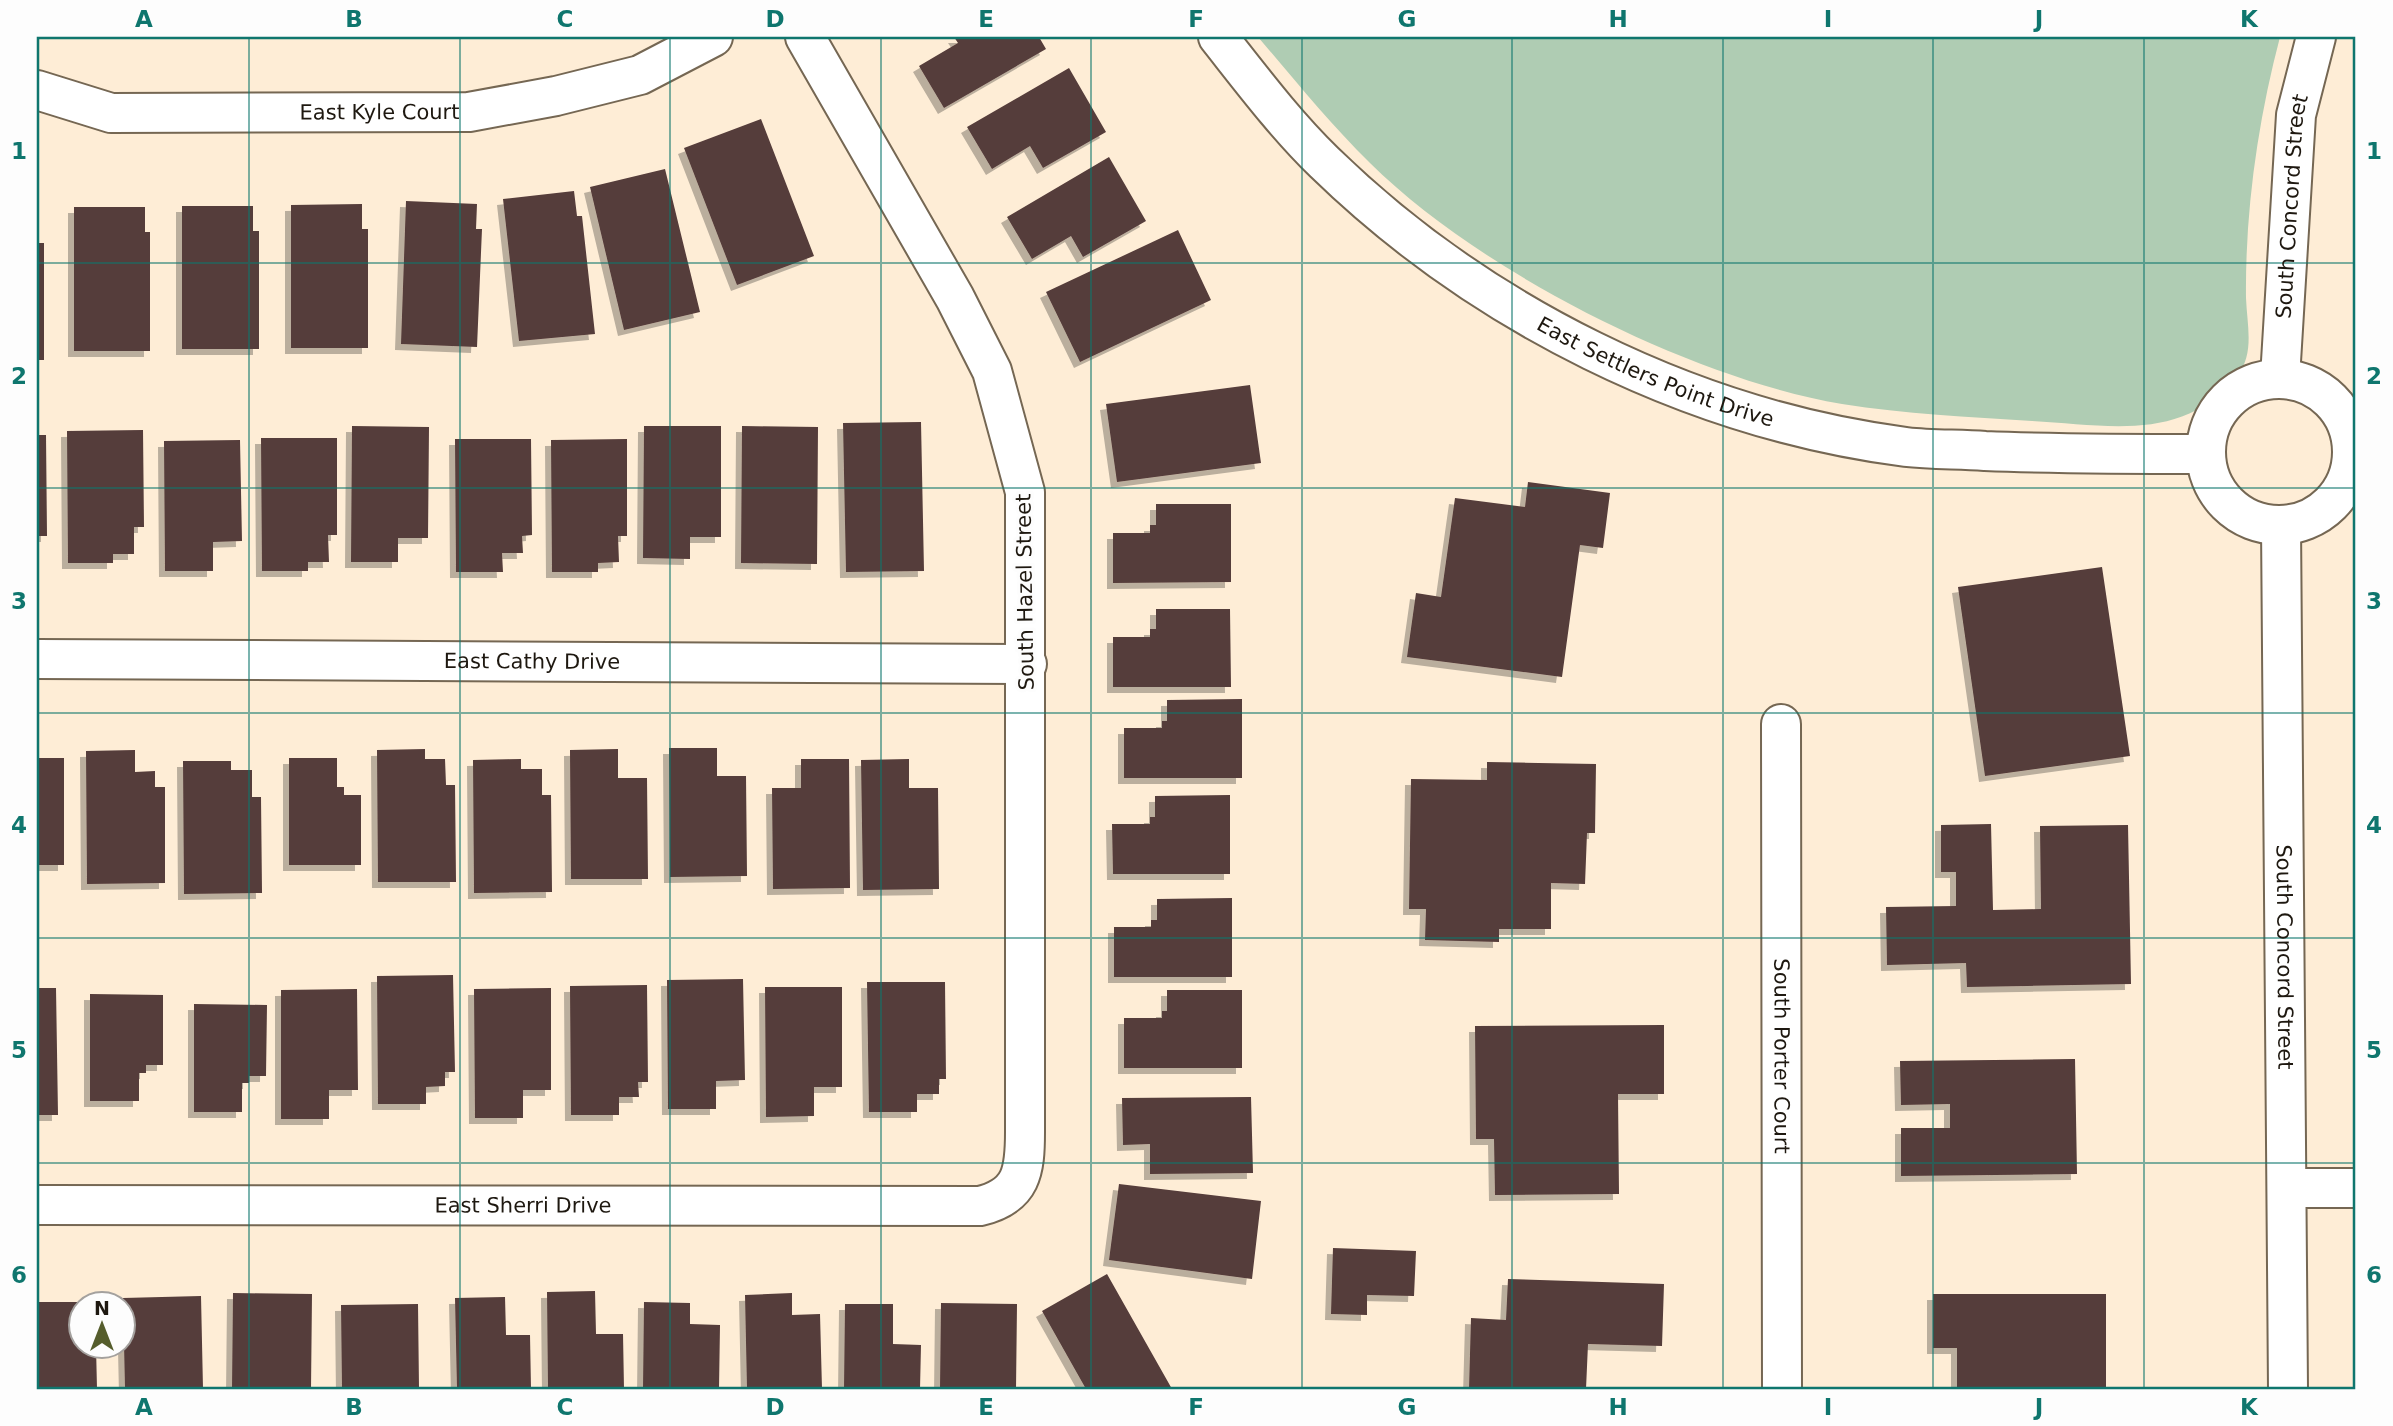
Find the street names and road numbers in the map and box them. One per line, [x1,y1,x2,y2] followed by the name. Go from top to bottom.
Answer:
[2272,92,2313,319] street label: South Concord Street
[300,100,459,124] street label: East Kyle Court
[1533,312,1777,432] street label: East Settlers Point Drive
[1011,493,1039,691] street label: South Hazel Street
[444,649,620,674] street label: East Cathy Drive
[2272,844,2297,1070] street label: South Concord Street
[1769,958,1794,1154] street label: South Porter Court
[434,1193,612,1218] street label: East Sherri Drive

